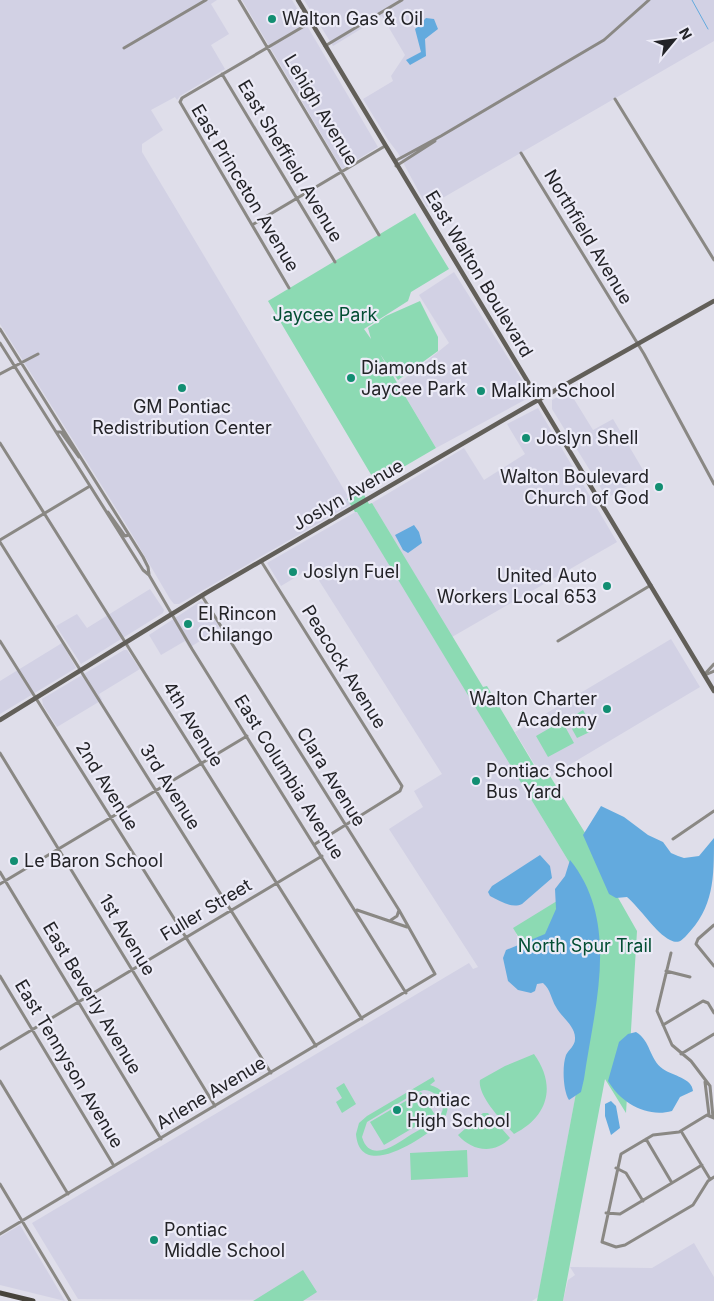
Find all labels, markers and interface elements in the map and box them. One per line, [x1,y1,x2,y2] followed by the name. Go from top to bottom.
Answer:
[282,8,423,29] place label: Walton Gas & Oil
[266,13,278,25] marker: Walton Gas & Oil
[649,15,699,65] north arrow
[676,25,696,42] text: N
[280,50,363,169] street label: Lehigh Avenue
[234,76,347,246] street label: East Sheffield Avenue
[187,100,304,275] street label: East Princeton Avenue
[540,166,637,308] street label: Northfield Avenue
[421,187,537,361] street label: East Walton Boulevard
[273,304,377,325] park label: Jaycee Park
[361,357,467,399] place label: Diamonds at Jaycee Park
[345,372,357,384] marker: Diamonds at Jaycee Park
[491,380,615,401] place label: Malkim School
[176,382,188,394] marker: GM Pontiac Redistribution Center
[475,385,487,397] marker: Malkim School
[92,396,272,438] place label: GM Pontiac Redistribution Center
[536,427,638,448] place label: Joslyn Shell
[520,432,532,444] marker: Joslyn Shell
[289,454,407,535] street label: Joslyn Avenue
[500,466,649,508] place label: Walton Boulevard Church of God
[653,481,665,493] marker: Walton Boulevard Church of God
[303,561,399,582] place label: Joslyn Fuel
[437,565,597,607] place label: United Auto Workers Local 653
[287,566,299,578] marker: Joslyn Fuel
[601,580,613,592] marker: United Auto Workers Local 653
[298,601,391,732] street label: Peacock Avenue
[198,603,277,645] place label: El Rincon Chilango
[182,618,194,630] marker: El Rincon Chilango
[159,677,228,770] street label: 4th Avenue
[469,688,597,730] place label: Walton Charter Academy
[230,691,349,863] street label: East Columbia Avenue
[601,703,613,715] marker: Walton Charter Academy
[293,723,370,830] street label: Clara Avenue
[72,737,143,834] street label: 2nd Avenue
[136,740,205,833] street label: 3rd Avenue
[486,760,613,802] place label: Pontiac School Bus Yard
[470,775,482,787] marker: Pontiac School Bus Yard
[24,850,163,871] place label: Le Baron School
[8,855,20,867] marker: Le Baron School
[156,874,255,945] street label: Fuller Street
[95,890,160,979] street label: 1st Avenue
[39,918,146,1078] street label: East Beverly Avenue
[518,935,652,956] park label: North Spur Trail
[11,976,128,1152] street label: East Tennyson Avenue
[152,1052,269,1133] street label: Arlene Avenue
[407,1089,510,1131] place label: Pontiac High School
[391,1104,403,1116] marker: Pontiac High School
[164,1219,285,1261] place label: Pontiac Middle School
[148,1234,160,1246] marker: Pontiac Middle School

